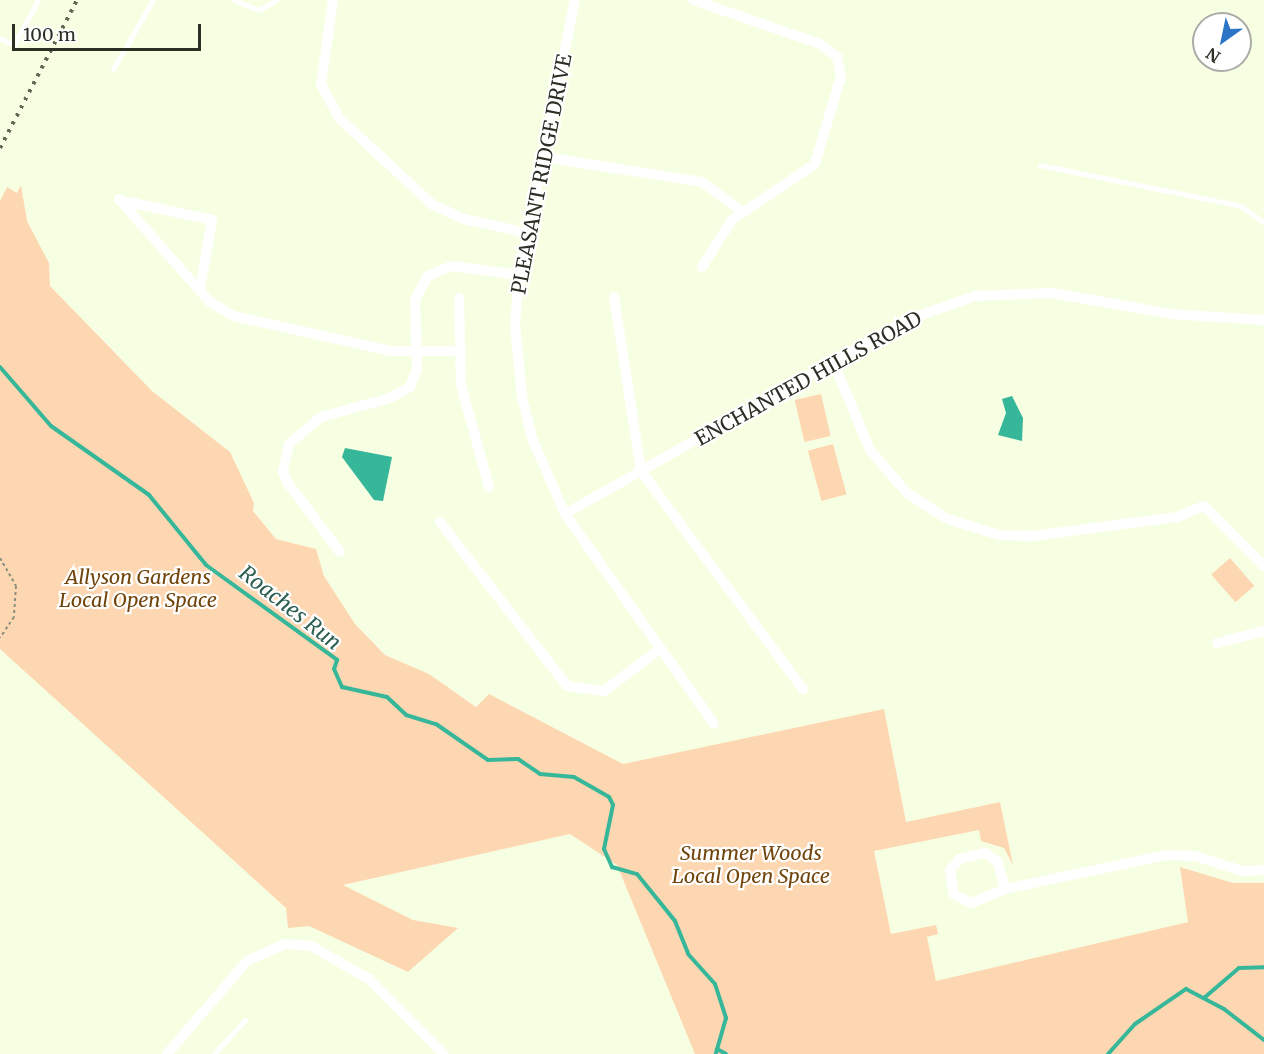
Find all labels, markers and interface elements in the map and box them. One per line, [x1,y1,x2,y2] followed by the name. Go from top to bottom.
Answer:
[15,12,204,50] scale bar
[1192,12,1252,72] north arrow
[23,23,76,46] text: 100 m
[1203,44,1224,67] text: N
[506,52,576,296] street label: PLEASANT RIDGE DRIVE
[690,306,926,450] street label: ENCHANTED HILLS ROAD
[234,560,346,656] water label: Roaches Run
[59,564,217,611] park label: Allyson Gardens Local Open Space
[672,840,830,887] park label: Summer Woods Local Open Space

